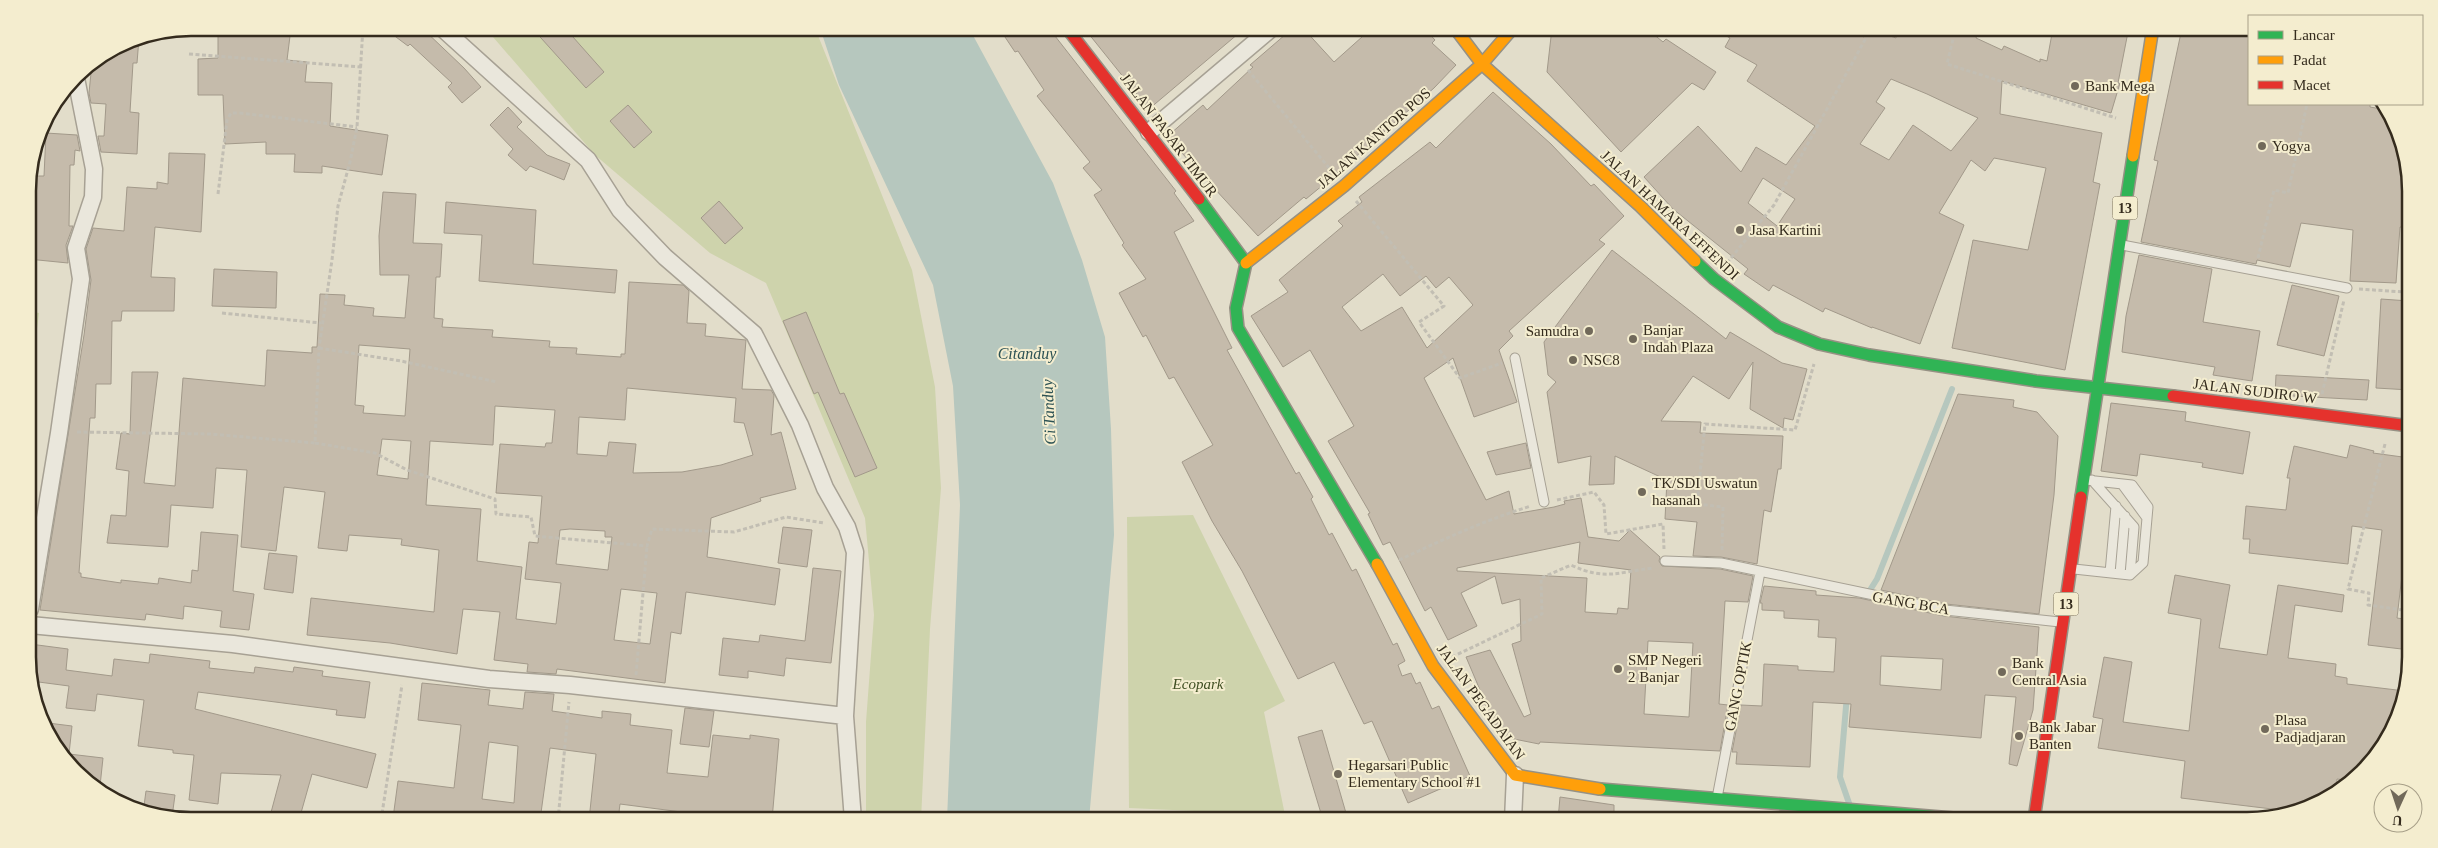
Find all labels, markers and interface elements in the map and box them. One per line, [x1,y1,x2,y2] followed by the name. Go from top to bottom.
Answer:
[2248,15,2423,105] legend
[2293,27,2335,43] text: Lancar
[2293,52,2327,68] text: Padat
[1117,70,1221,200] street label: JALAN PASAR TIMUR
[2293,77,2331,93] text: Macet
[2085,78,2155,94] place label: Bank Mega
[2069,80,2081,92] marker: Bank Mega
[1314,84,1434,192] street label: JALAN KANTOR POS
[2272,138,2311,154] place label: Yogya
[2256,140,2268,152] marker: Yogya
[1598,147,1742,283] street label: JALAN HAMARA EFFENDI
[2112,197,2138,220] road number: 13
[1750,222,1821,238] place label: Jasa Kartini
[1734,224,1746,236] marker: Jasa Kartini
[1643,322,1714,355] place label: Banjar Indah Plaza
[1526,323,1579,339] place label: Samudra
[1583,325,1595,337] marker: Samudra
[1627,333,1639,345] marker: Banjar Indah Plaza
[998,345,1057,363] water label: Citanduy
[1583,352,1620,368] place label: NSC8
[1567,354,1579,366] marker: NSC8
[2192,375,2319,407] street label: JALAN SUDIRO W
[1038,378,1060,445] water label: Ci Tanduy
[1652,475,1758,508] place label: TK/SDI Uswatun hasanah
[1636,486,1648,498] marker: TK/SDI Uswatun hasanah
[1871,588,1951,618] street label: GANG BCA
[2054,592,2078,616] road number: 13
[1721,640,1755,732] street label: GANG OPTIK
[1434,641,1528,763] street label: JALAN PEGADAIAN
[1628,652,1702,685] place label: SMP Negeri 2 Banjar
[2012,655,2087,688] place label: Bank Central Asia
[1612,663,1624,675] marker: SMP Negeri 2 Banjar
[1996,666,2008,678] marker: Bank Central Asia
[1172,676,1224,692] park label: Ecopark
[2275,712,2346,745] place label: Plasa Padjadjaran
[2029,719,2096,752] place label: Bank Jabar Banten
[2259,723,2271,735] marker: Plasa Padjadjaran
[2013,730,2025,742] marker: Bank Jabar Banten
[1348,757,1481,790] place label: Hegarsari Public Elementary School #1
[1332,768,1344,780] marker: Hegarsari Public Elementary School #1
[2373,783,2423,833] north arrow
[2392,813,2403,828] text: U

